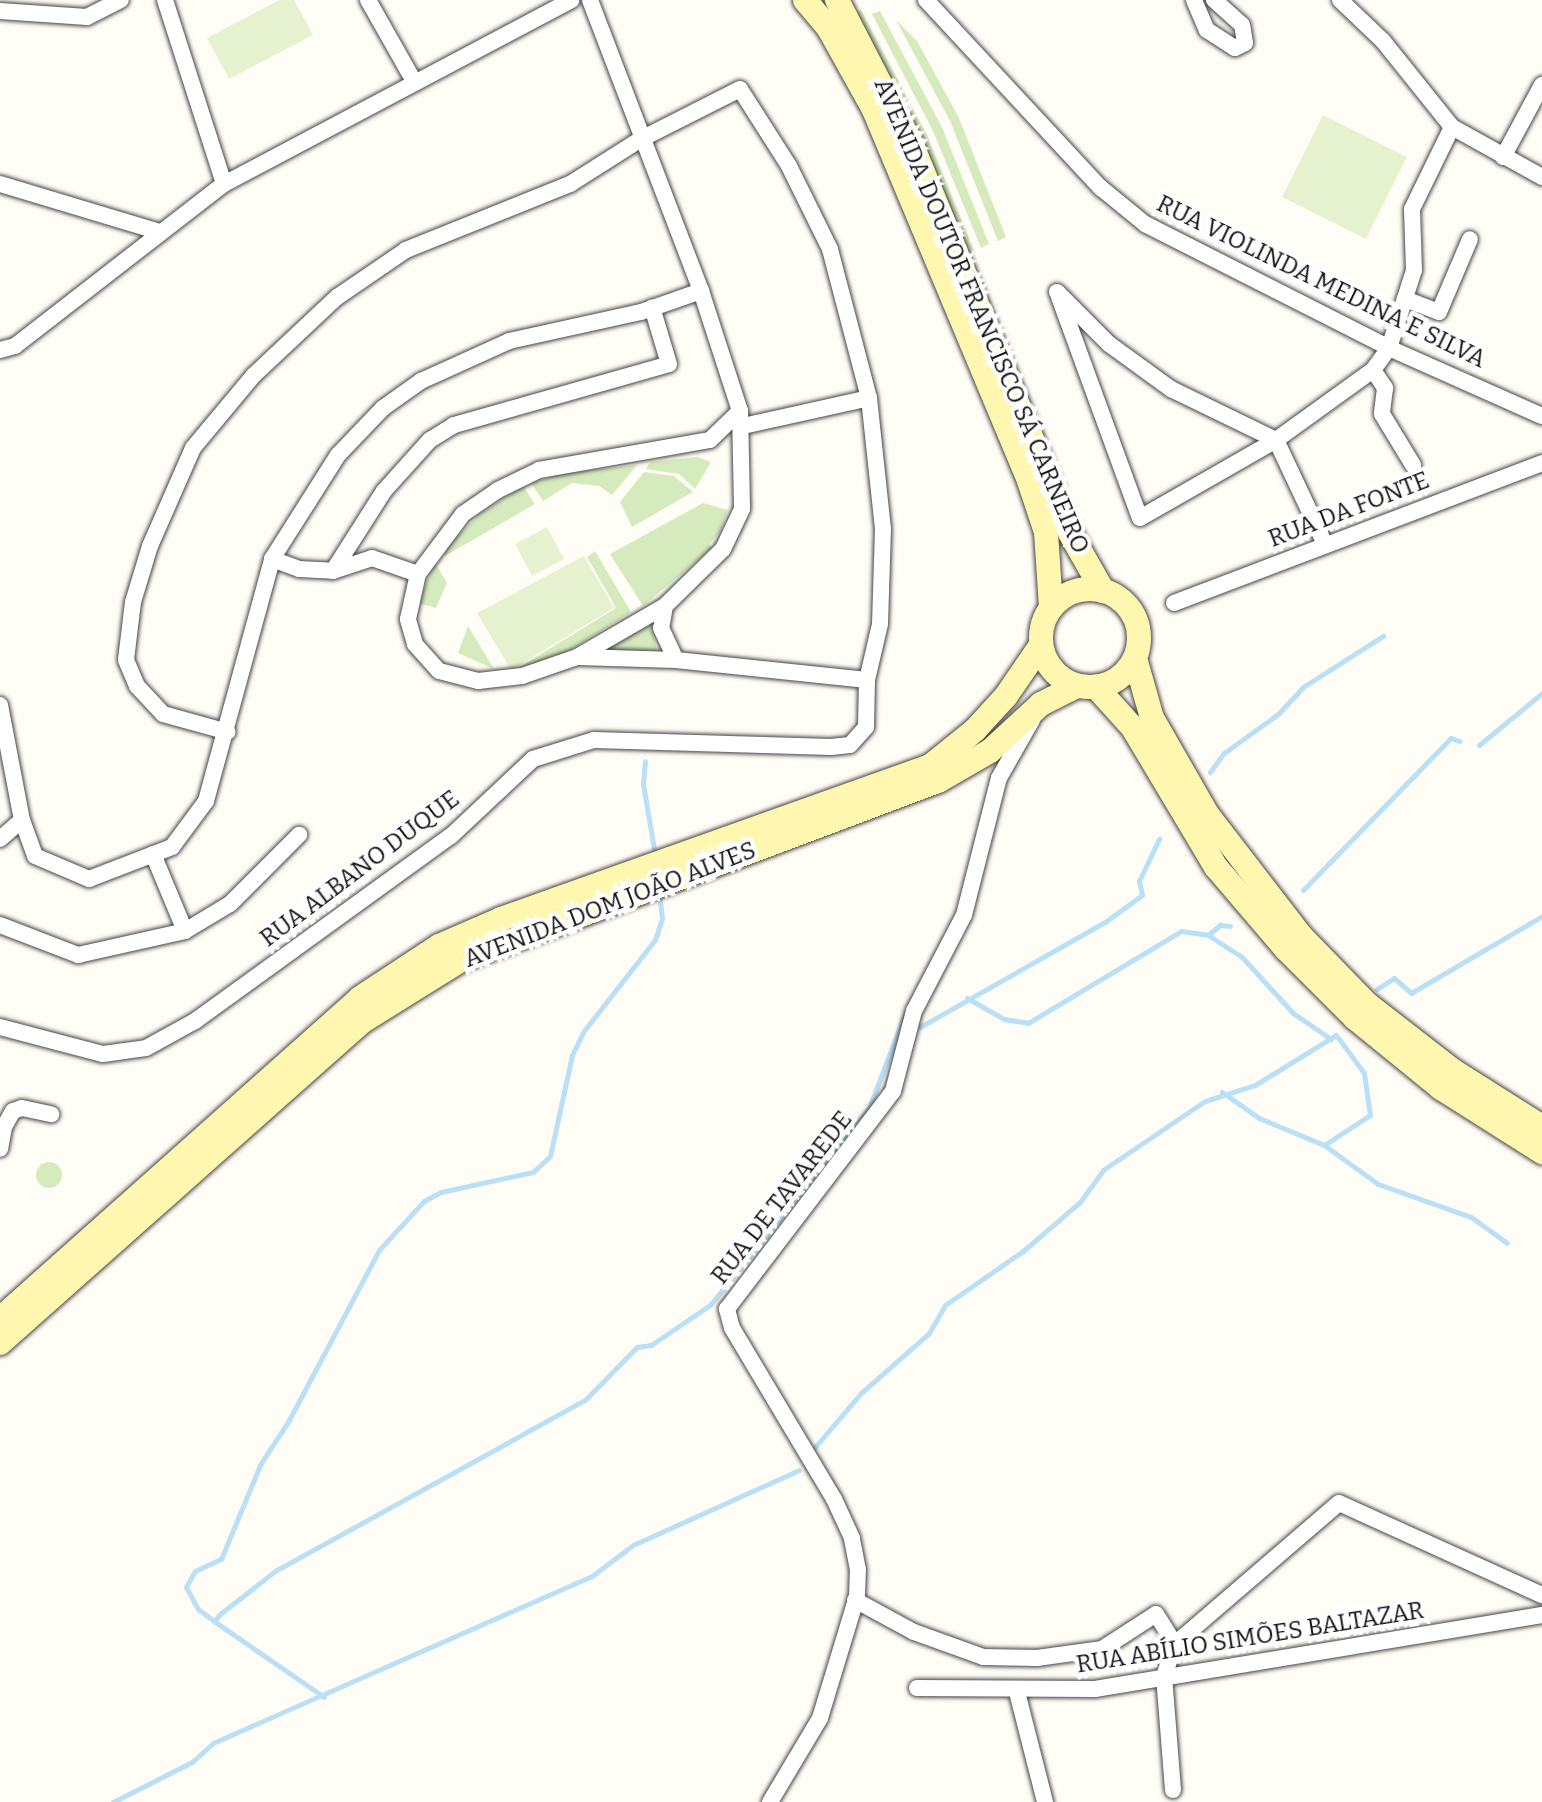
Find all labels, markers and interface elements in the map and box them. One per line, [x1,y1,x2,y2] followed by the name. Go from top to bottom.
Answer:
[867,74,1095,558] street label: AVENIDA DOUTOR FRANCISCO SÁ CARNEIRO
[1152,190,1490,374] street label: RUA VIOLINDA MEDINA E SILVA
[1264,466,1434,554] street label: RUA DA FONTE
[255,785,465,953] street label: RUA ALBANO DUQUE
[460,836,760,974] street label: AVENIDA DOM JOÃO ALVES
[706,1106,858,1290] street label: RUA DE TAVAREDE
[1074,1596,1426,1680] street label: RUA ABÍLIO SIMÕES BALTAZAR

